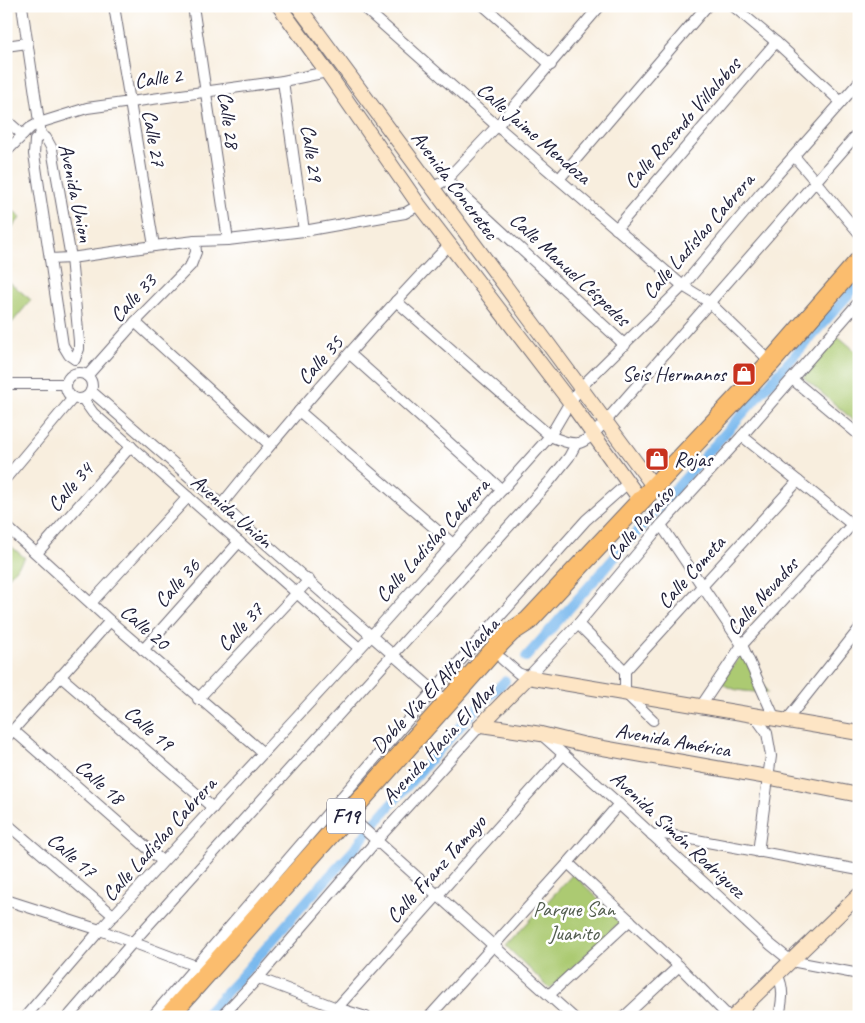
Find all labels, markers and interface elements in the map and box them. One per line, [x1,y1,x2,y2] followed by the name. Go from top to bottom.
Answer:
[618,51,747,194] street label: Calle Rosendo Villalobos
[133,62,185,94] street label: Calle 2
[472,76,598,191] street label: Calle Jaime Mendoza
[212,90,246,153] street label: Calle 28
[136,108,172,170] street label: Calle 27
[295,123,329,185] street label: Calle 29
[406,126,505,246] street label: Avenida Concretec
[53,141,99,245] street label: Avenida Union
[636,166,761,304] street label: Calle Ladislao Cabrera
[504,206,637,333] street label: Calle Manuel Céspedes
[104,267,163,328] street label: Calle 33
[291,329,350,390] street label: Calle 35
[622,361,728,387] place label: Seis Hermanos
[731,361,757,387] shop icon: Seis Hermanos
[644,446,670,472] shop icon: Rojas
[674,446,714,472] place label: Rojas
[41,455,100,517] street label: Calle 34
[186,468,279,554] street label: Avenida Unión
[369,471,496,607] street label: Calle Ladislao Cabrera
[600,479,681,566] street label: Calle Paraíso
[651,529,732,614] street label: Calle Cometa
[720,550,805,640] street label: Calle Nevados
[148,553,206,613] street label: Calle 36
[211,596,270,657] street label: Calle 37
[115,598,176,657] street label: Calle 20
[365,610,506,758] street label: Doble Vía El Alto-Viacha
[376,676,503,809] street label: Avenida Hacia El Mar
[119,699,180,758] street label: Calle 19
[614,717,734,763] street label: Avenida América
[70,753,132,812] street label: Calle 18
[605,765,752,905] street label: Avenida Simón Rodriguez
[96,770,223,906] street label: Calle Ladislao Cabrera
[327,798,365,834] road number: F19
[380,808,493,929] street label: Calle Franz Tamayo
[42,826,103,885] street label: Calle 17
[533,896,616,946] park label: Parque San Juanito

